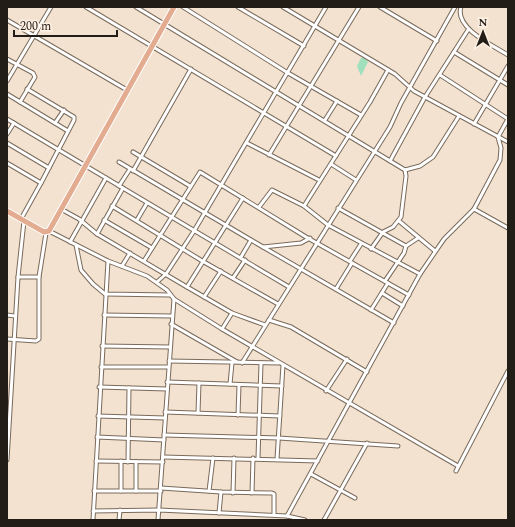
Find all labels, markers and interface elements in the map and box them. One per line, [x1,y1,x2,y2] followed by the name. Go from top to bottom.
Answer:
[14,12,117,38] scale bar
[463,12,503,52] north arrow
[479,14,488,31] text: N
[20,17,51,36] text: 200 m

